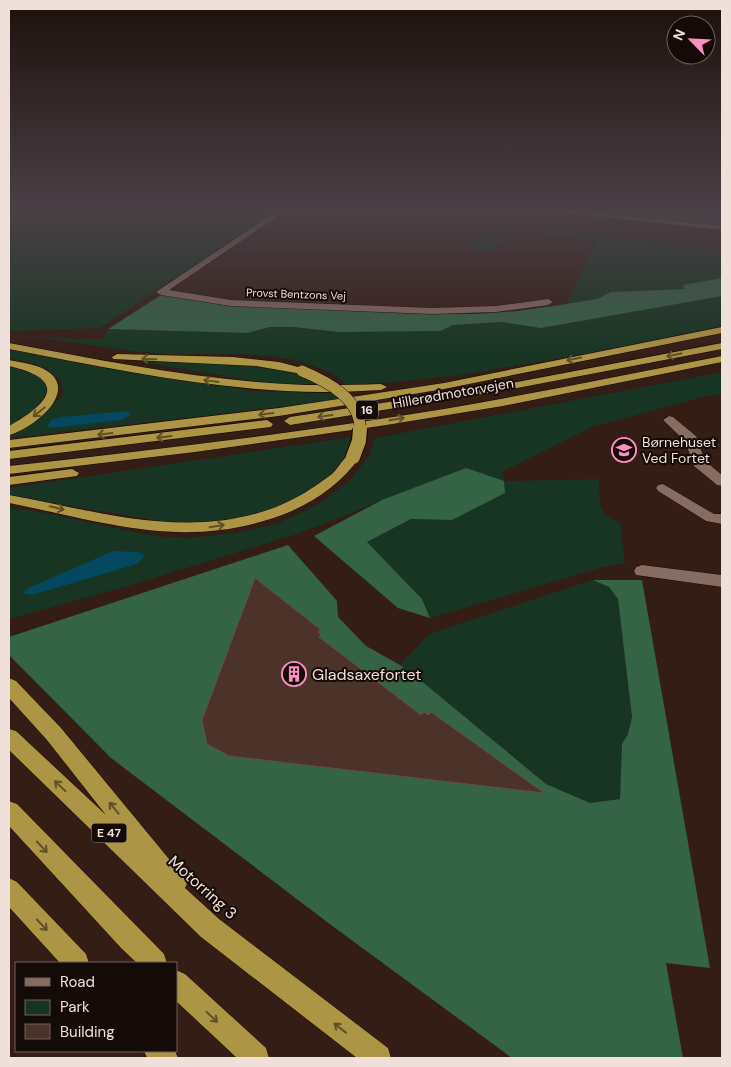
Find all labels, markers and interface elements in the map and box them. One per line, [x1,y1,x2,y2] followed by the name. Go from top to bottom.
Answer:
[666,15,716,65] north arrow
[669,26,689,43] text: N
[246,285,346,303] street label: Provst Bentzons Vej
[667,351,683,361] one-way arrow
[142,354,158,363] one-way arrow
[567,355,583,365] one-way arrow
[391,373,515,413] street label: Hillerødmotorvejen
[204,376,220,386] one-way arrow
[356,400,378,420] road number: 16
[33,407,46,418] one-way arrow
[259,409,275,419] one-way arrow
[317,411,333,421] one-way arrow
[389,414,405,424] one-way arrow
[97,429,113,439] one-way arrow
[156,433,172,443] one-way arrow
[642,433,716,467] place label: Børnehuset Ved Fortet
[611,437,637,463] school or university icon: Børnehuset Ved Fortet
[48,504,64,513] one-way arrow
[209,521,225,531] one-way arrow
[281,661,307,687] building icon: Gladsaxefortet
[312,664,422,685] place label: Gladsaxefortet
[54,780,66,792] one-way arrow
[108,802,119,815] one-way arrow
[92,824,126,842] road number: E 47
[36,840,48,853] one-way arrow
[164,851,242,924] street label: Motorring 3
[36,919,48,932] one-way arrow
[15,962,178,1052] legend
[60,972,95,992] text: Road
[60,997,90,1017] text: Park
[205,1011,218,1023] one-way arrow
[60,1022,115,1042] text: Building
[334,1023,347,1034] one-way arrow

